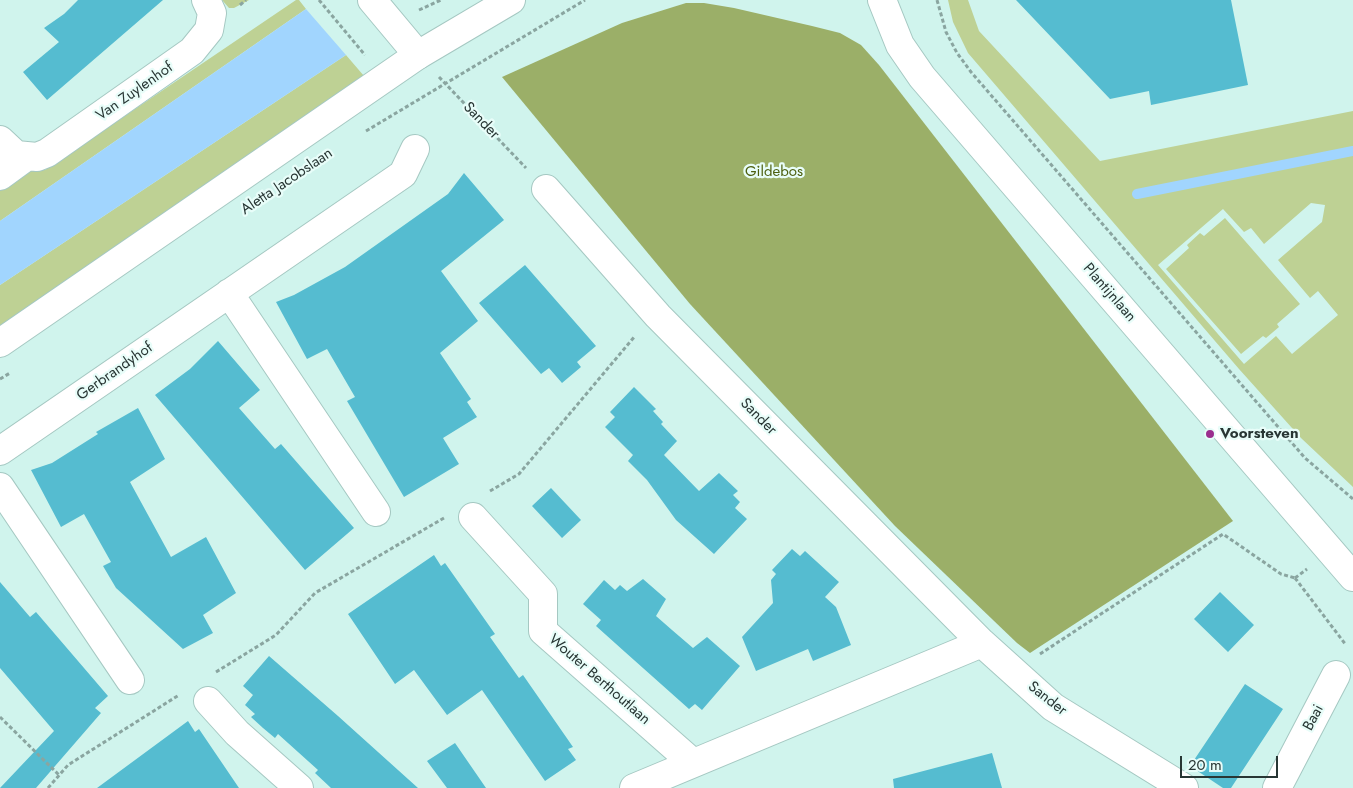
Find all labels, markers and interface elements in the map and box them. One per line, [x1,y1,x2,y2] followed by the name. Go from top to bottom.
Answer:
[93,59,177,125] street label: Van Zuylenhof
[459,99,503,143] street label: Sander
[238,145,336,219] street label: Aletta Jacobslaan
[745,163,803,181] park label: Gildebos
[1079,260,1139,326] street label: Plantijnlaan
[73,339,157,405] street label: Gerbrandyhof
[736,395,780,439] street label: Sander
[1220,425,1299,443] place label: Voorsteven
[1204,428,1216,440] marker: Voorsteven
[544,631,654,729] street label: Wouter Berthoutlaan
[1024,678,1070,720] street label: Sander
[1300,702,1328,734] street label: Baai
[1183,746,1280,778] scale bar
[1188,754,1222,776] text: 20 m

